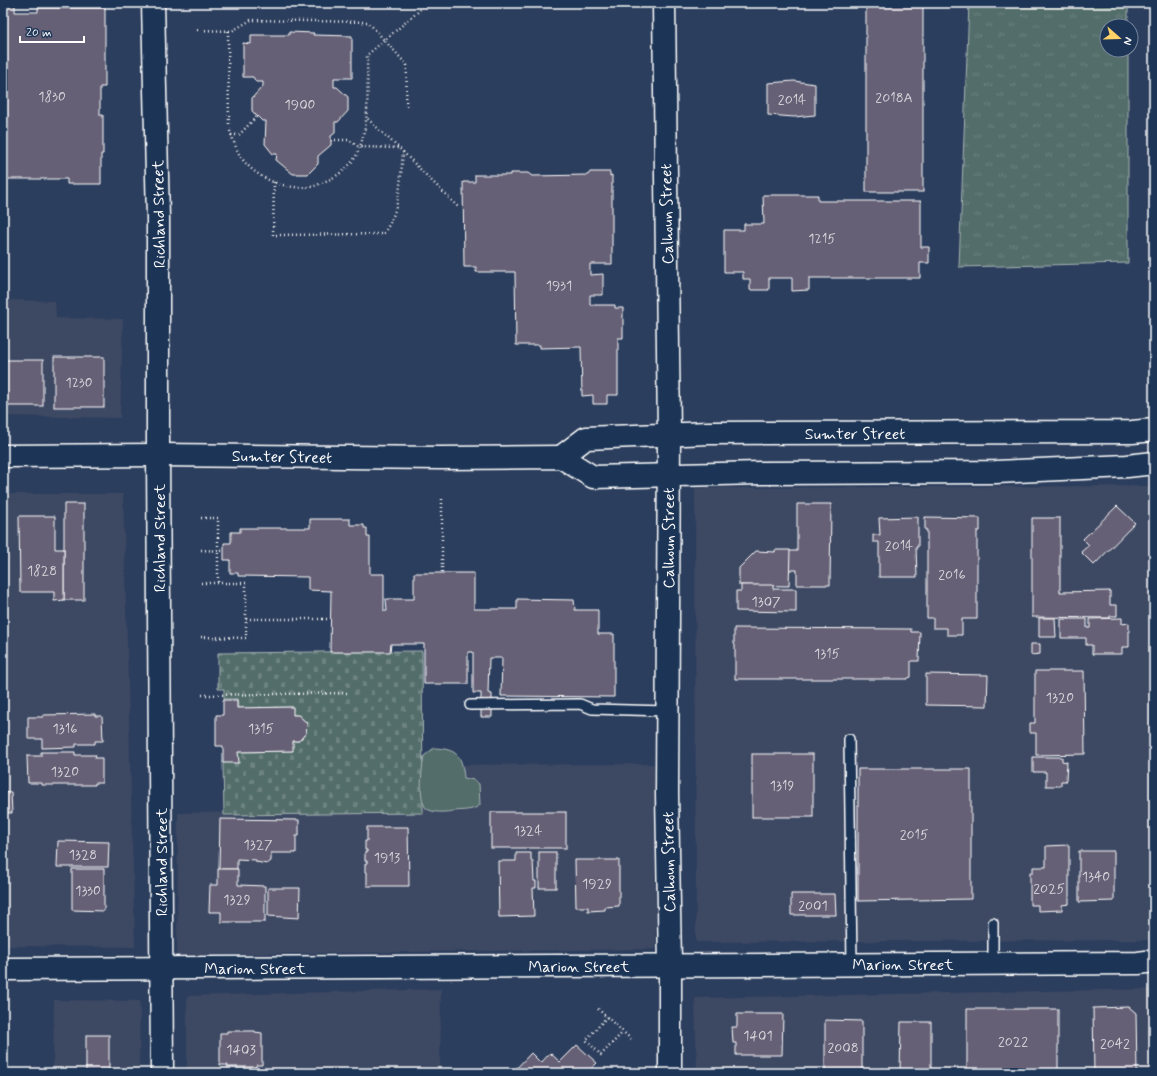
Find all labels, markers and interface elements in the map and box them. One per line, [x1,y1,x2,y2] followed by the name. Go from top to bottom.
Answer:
[20,18,84,44] scale bar
[1099,18,1139,58] north arrow
[26,25,52,41] text: 20 m
[1120,35,1135,47] text: N
[38,88,66,106] house number: 1830
[875,89,913,107] house number: 2018A
[778,91,806,109] house number: 2014
[285,96,316,114] house number: 1900
[148,159,171,268] street label: Richland Street
[656,163,679,265] street label: Calhoun Street
[808,230,836,248] house number: 1215
[546,277,572,295] house number: 1931
[65,374,93,392] house number: 1230
[805,424,905,445] street label: Sumter Street
[232,446,332,469] street label: Sumter Street
[150,483,171,592] street label: Richland Street
[659,488,680,588] street label: Calhoun Street
[885,537,913,555] house number: 2014
[27,562,57,580] house number: 1828
[938,566,966,584] house number: 2016
[751,593,781,611] house number: 1307
[814,645,840,663] house number: 1315
[1046,689,1074,707] house number: 1320
[53,720,77,738] house number: 1316
[248,720,274,738] house number: 1315
[51,763,79,781] house number: 1320
[770,777,794,795] house number: 1319
[152,807,173,916] street label: Richland Street
[658,811,681,913] street label: Calhoun Street
[514,822,542,840] house number: 1324
[900,826,928,844] house number: 2015
[243,836,273,854] house number: 1327
[69,846,97,864] house number: 1328
[374,849,400,867] house number: 1913
[1082,868,1110,886] house number: 1340
[582,875,612,893] house number: 1929
[1033,880,1065,898] house number: 2025
[75,882,101,900] house number: 1330
[223,891,251,909] house number: 1329
[798,897,828,915] house number: 2001
[852,955,954,976] street label: Marion Street
[528,957,630,978] street label: Marion Street
[204,959,306,980] street label: Marion Street
[743,1027,773,1045] house number: 1401
[998,1033,1028,1051] house number: 2022
[1100,1035,1130,1053] house number: 2042
[827,1039,859,1057] house number: 2008
[226,1041,256,1059] house number: 1403

